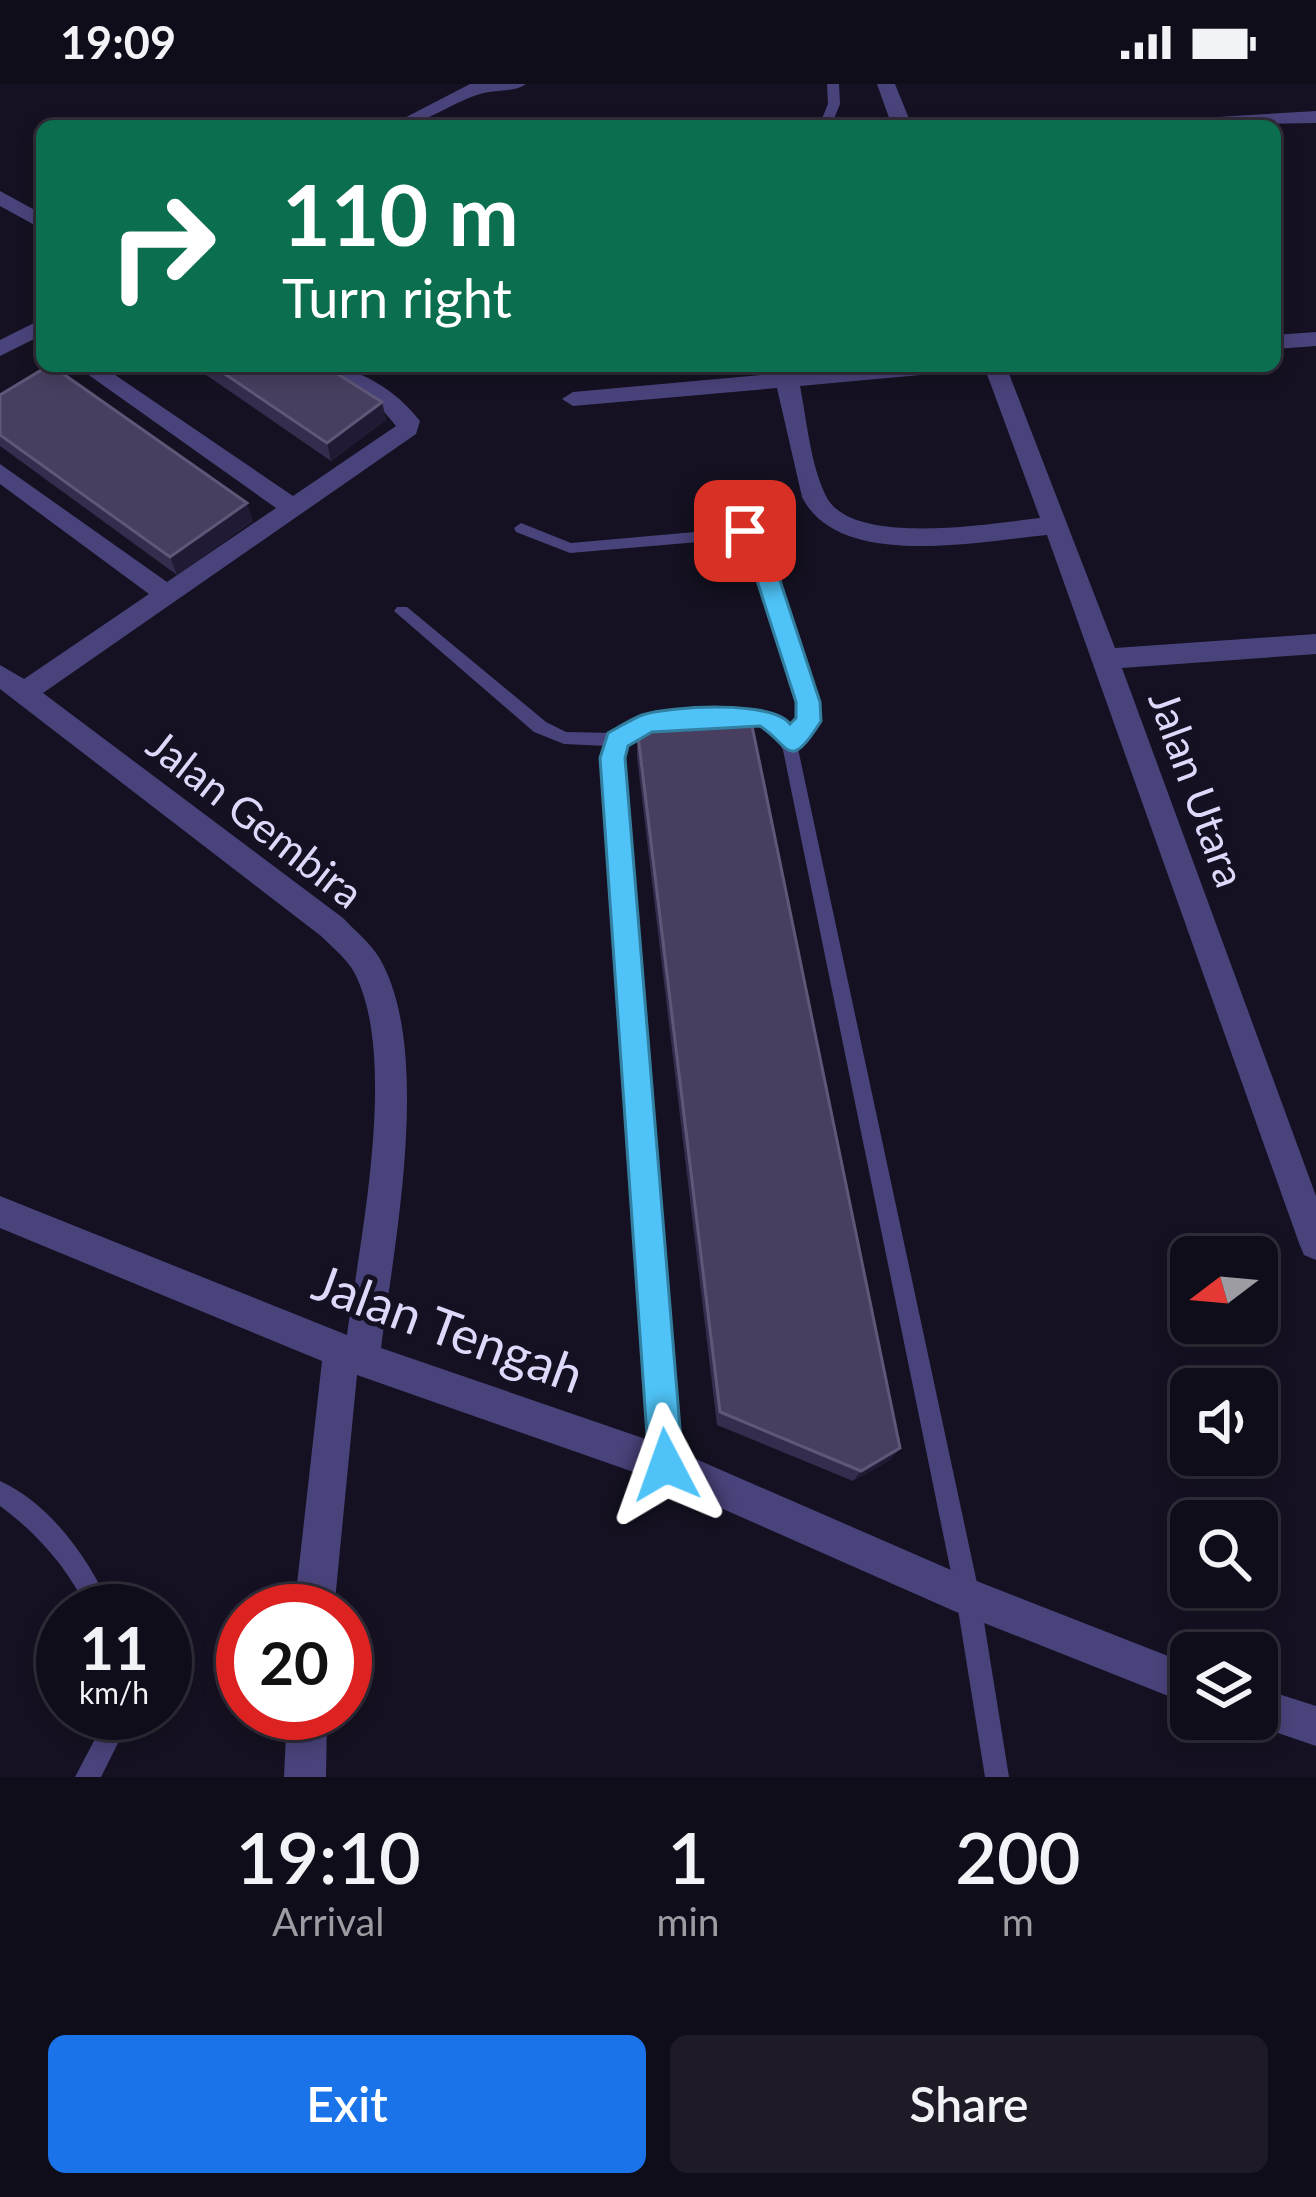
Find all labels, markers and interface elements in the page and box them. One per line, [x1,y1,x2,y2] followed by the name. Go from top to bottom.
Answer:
[60,15,176,69] text: 19:09
[282,163,519,264] text: 110 m
[84,168,240,324] icon: right
[282,265,512,330] text: Turn right
[694,480,796,582] pin
[712,498,778,564] icon: arrive
[1139,684,1256,894] street label: Jalan Utara
[138,719,373,918] street label: Jalan Gembira
[1170,1236,1278,1344] north arrow
[1170,1236,1278,1740] map controls
[305,1251,592,1405] street label: Jalan Tengah
[1170,1368,1278,1476] button: sound
[603,1402,729,1528] position arrow
[1170,1500,1278,1608] button: search
[216,1584,372,1740] speed limit sign: 20
[79,1611,149,1683] text: 11
[1170,1632,1278,1740] button: layers
[79,1674,149,1710] text: km/h
[236,1813,421,1899] text: 19:10
[667,1813,709,1899] text: 1
[955,1813,1080,1899] text: 200
[272,1898,384,1944] text: Arrival
[656,1898,720,1944] text: min
[1002,1898,1034,1944] text: m
[48,2035,646,2173] button: Exit
[670,2035,1268,2173] button: Share

